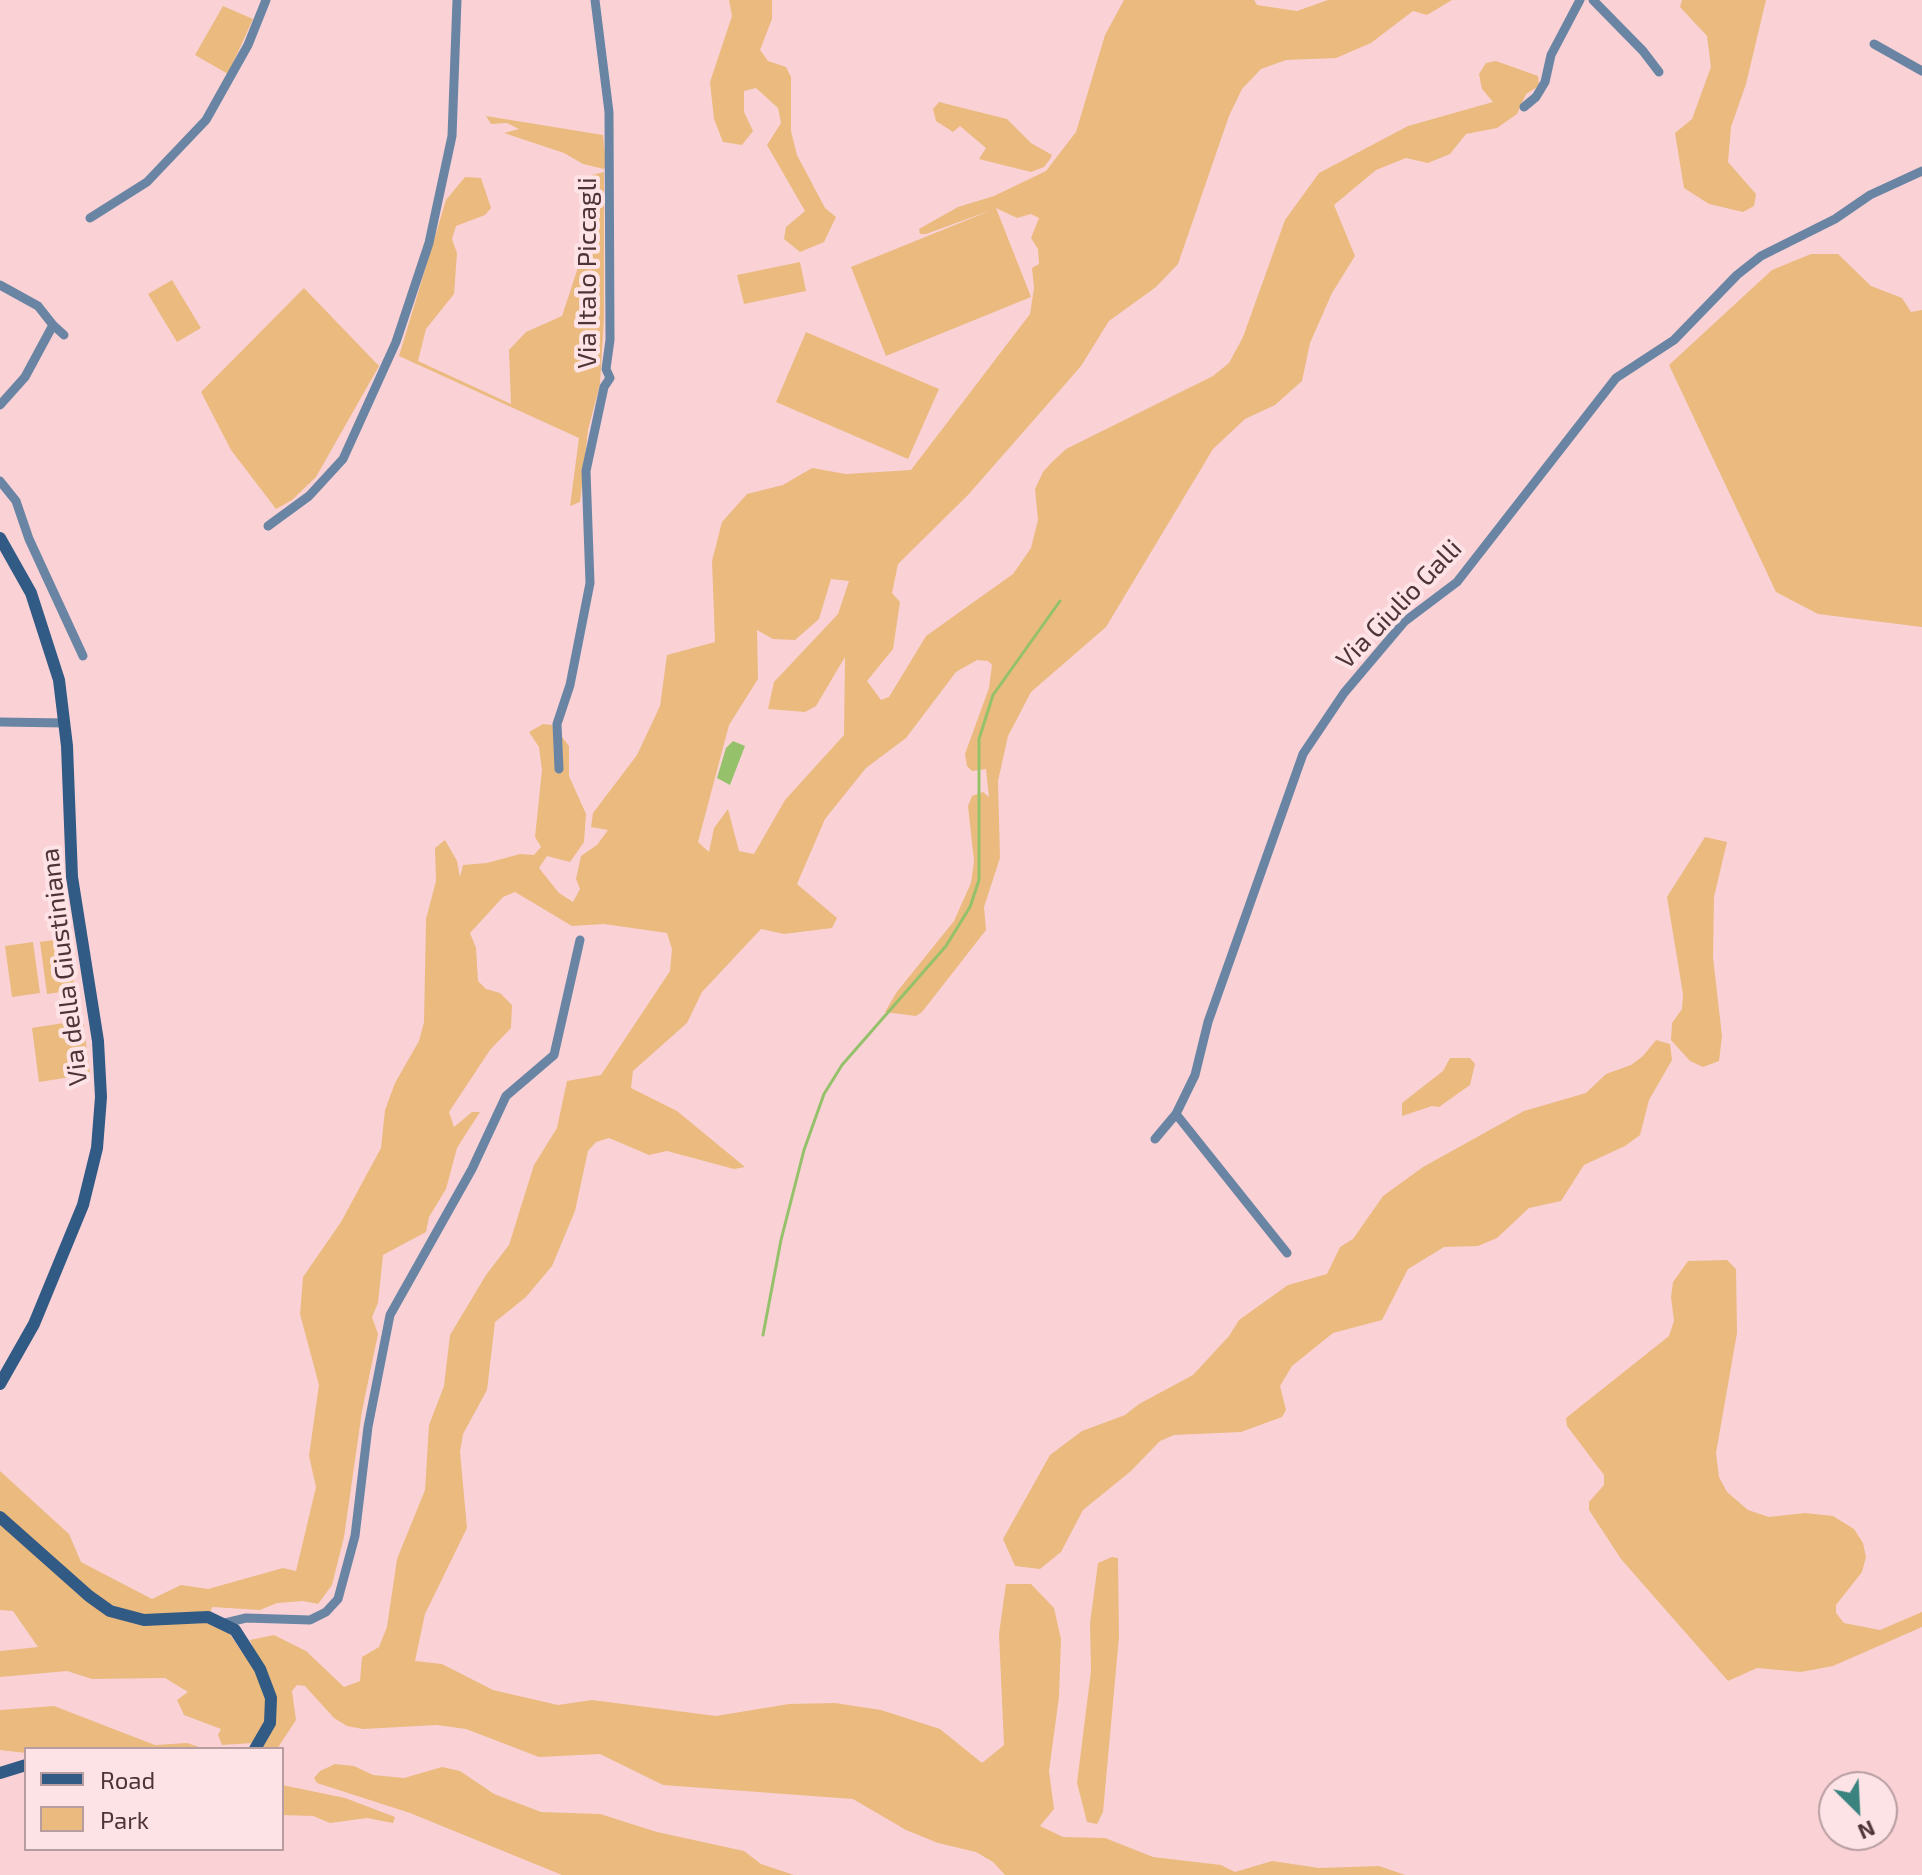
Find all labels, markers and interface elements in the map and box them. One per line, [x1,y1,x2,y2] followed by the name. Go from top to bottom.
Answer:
[571,177,603,369] street label: Via Italo Piccagli
[1330,533,1468,675] street label: Via Giulio Galli
[34,846,94,1088] street label: Via della Giustiniana
[24,1747,284,1851] legend
[100,1765,155,1794] text: Road
[1818,1771,1898,1851] north arrow
[100,1805,149,1834] text: Park
[1854,1816,1880,1846] text: N

